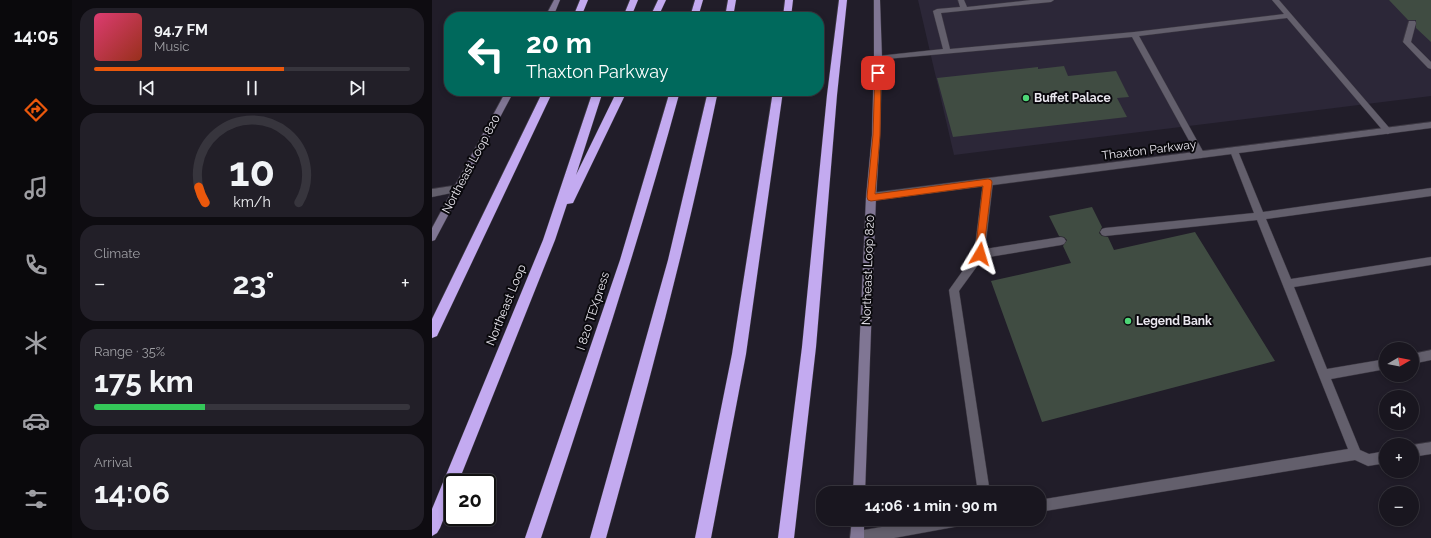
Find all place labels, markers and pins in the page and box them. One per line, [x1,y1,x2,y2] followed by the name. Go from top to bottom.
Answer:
[861,56,895,90] pin
[1034,91,1111,105] place label: Buffet Palace
[1021,93,1031,103] marker: Buffet Palace
[1136,314,1212,328] place label: Legend Bank
[1123,316,1133,326] marker: Legend Bank

